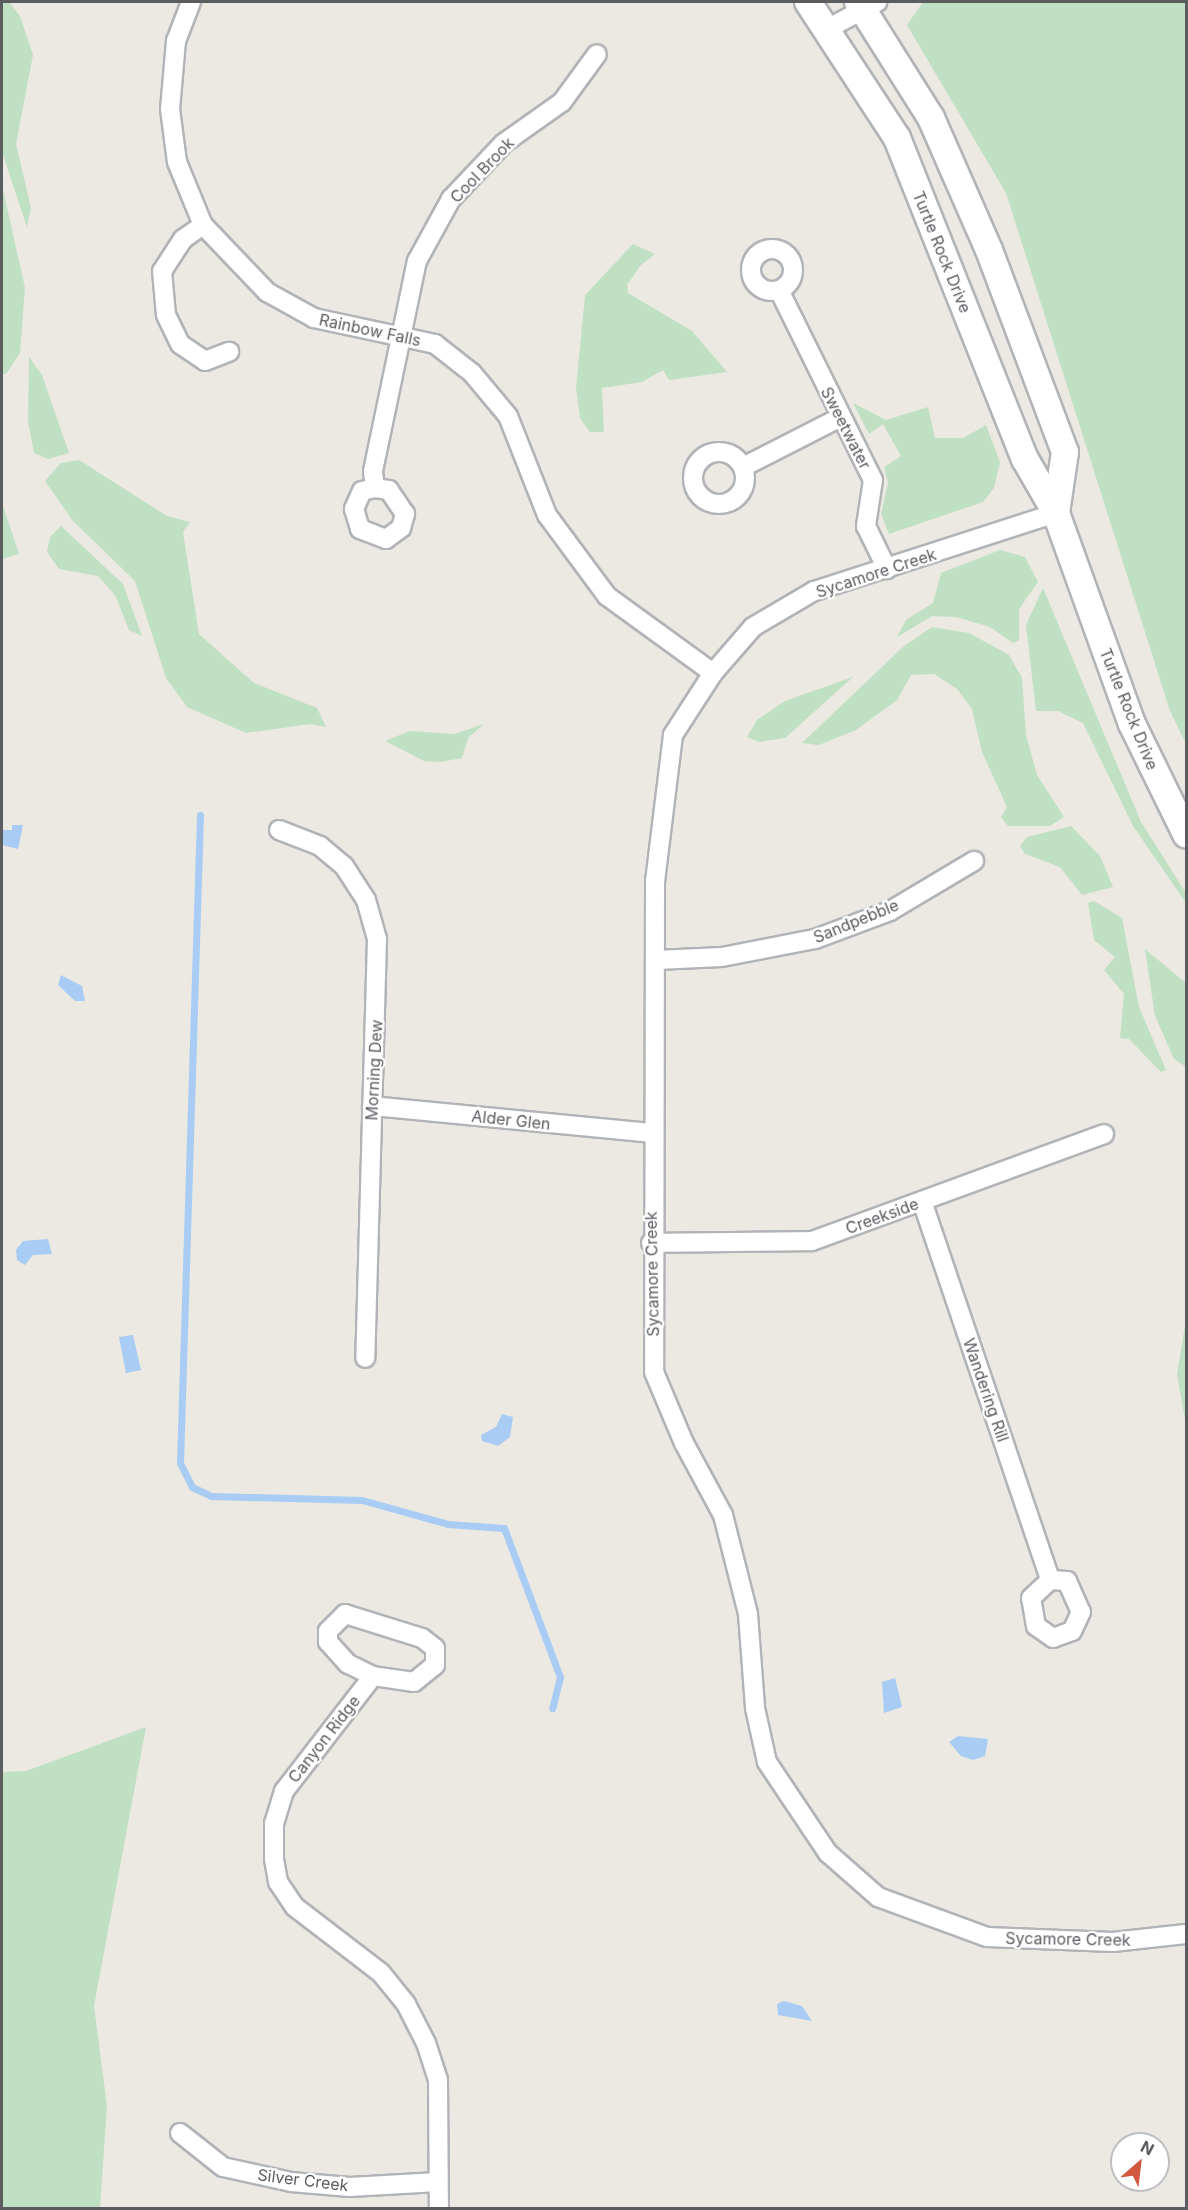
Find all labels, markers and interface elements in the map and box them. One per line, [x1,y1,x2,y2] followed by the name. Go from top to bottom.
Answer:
[446,133,518,207] street label: Cool Brook
[909,188,975,316] street label: Turtle Rock Drive
[317,310,423,350] street label: Rainbow Falls
[817,384,875,472] street label: Sweetwater
[813,545,939,601] street label: Sycamore Creek
[1096,645,1162,773] street label: Turtle Rock Drive
[810,895,902,947] street label: Sandpebble
[362,1019,386,1121] street label: Morning Dew
[471,1106,551,1134] street label: Alder Glen
[843,1194,921,1238] street label: Creekside
[641,1211,663,1337] street label: Sycamore Creek
[959,1336,1013,1444] street label: Wandering Rill
[284,1692,364,1786] street label: Canyon Ridge
[1005,1928,1131,1950] street label: Sycamore Creek
[1110,2132,1170,2192] north arrow
[1137,2136,1158,2160] text: N
[256,2165,350,2195] street label: Silver Creek

